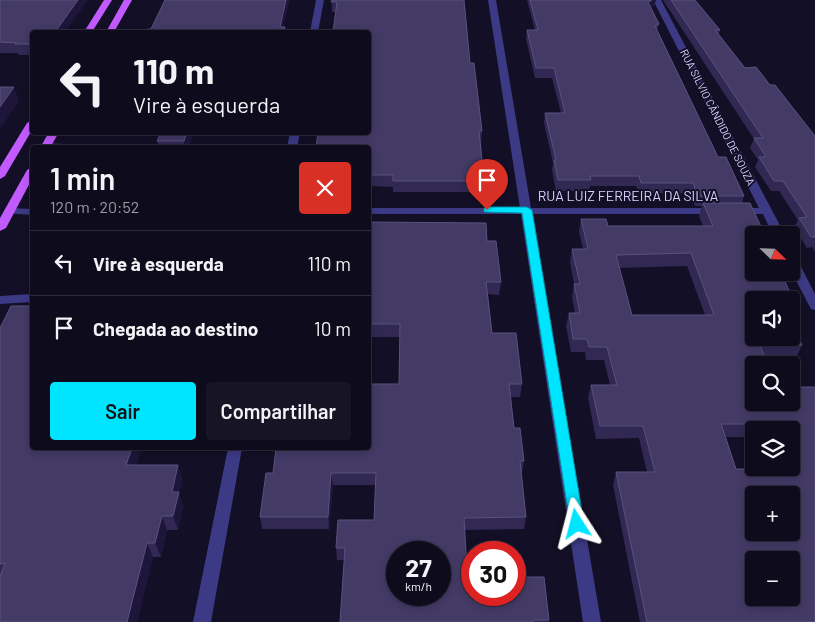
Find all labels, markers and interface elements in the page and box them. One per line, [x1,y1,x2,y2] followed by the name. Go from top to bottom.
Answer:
[678,47,758,188] street label: RUA SILVIO CÃNDIDO DE SOUZA
[133,49,214,91] text: 110 m
[50,50,115,115] icon: left
[133,91,280,117] text: Vire à esquerda
[466,159,508,210] pin
[50,160,115,196] text: 1 min
[299,162,351,214] button: close
[473,166,501,194] icon: arrive
[538,187,719,204] street label: RUA LUIZ FERREIRA DA SILVA
[50,197,139,216] text: 120 m · 20:52
[745,226,800,281] north arrow
[745,226,800,606] map controls
[50,249,78,277] icon: left
[93,252,224,275] text: Vire à esquerda
[307,252,351,275] text: 110 m
[745,291,800,346] button: sound
[50,314,78,342] icon: arrive
[93,317,258,340] text: Chegada ao destino
[314,317,351,340] text: 10 m
[745,356,800,411] button: search
[50,382,196,440] button: Sair
[206,382,351,440] button: Compartilhar
[745,421,800,476] button: layers
[745,486,800,541] button: +
[550,497,602,549] position arrow
[461,541,526,606] speed limit sign: 30
[745,551,800,606] button: −
[405,552,432,582] text: 27
[405,579,432,593] text: km/h

